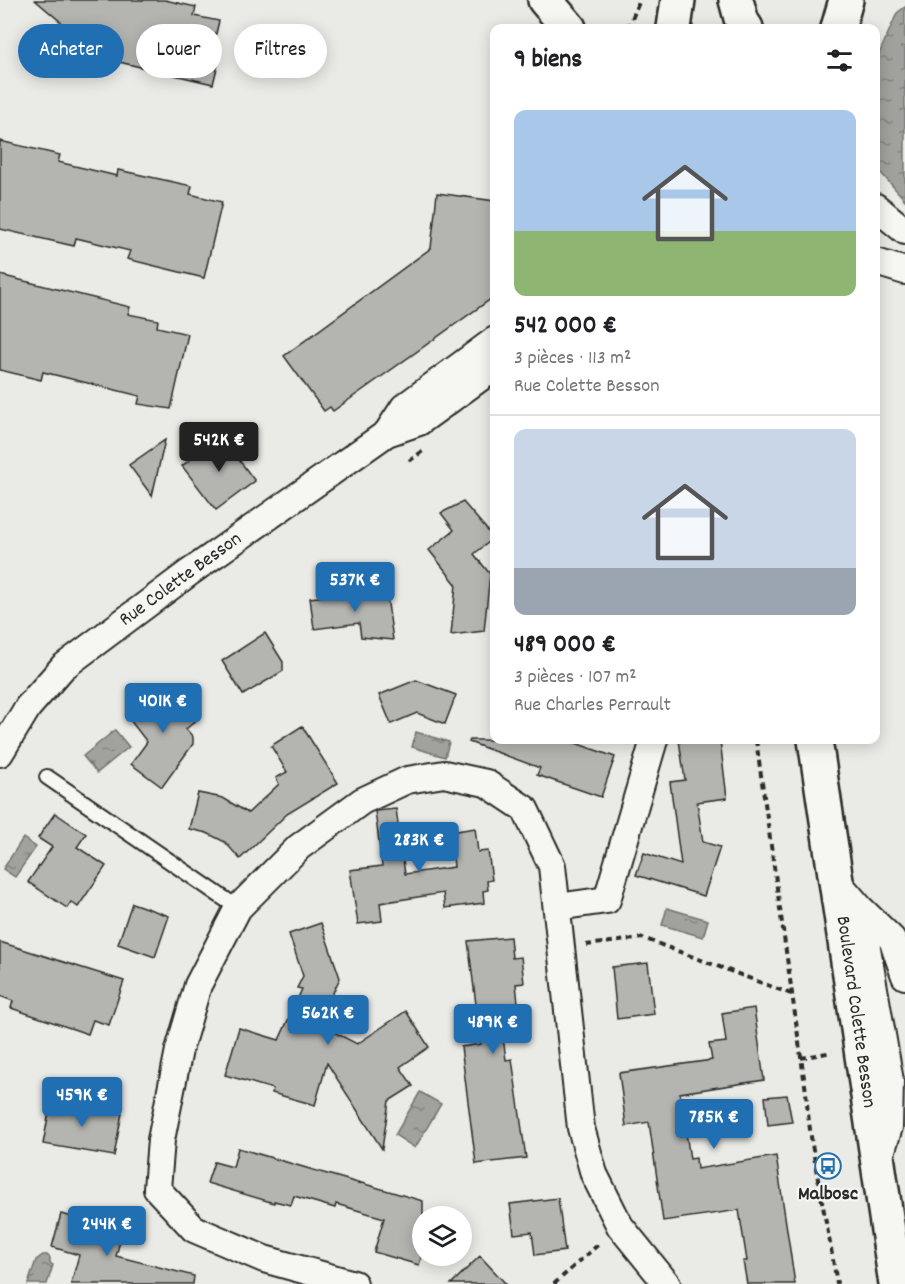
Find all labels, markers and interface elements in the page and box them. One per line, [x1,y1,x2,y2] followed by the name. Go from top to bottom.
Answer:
[18,24,124,78] chip: Acheter
[136,24,222,78] chip: Louer
[234,24,327,78] chip: Filtres
[514,42,582,79] text: 9 biens
[823,44,856,77] icon: filters
[631,149,739,257] icon: home
[514,308,617,345] text: 542 000 €
[514,345,631,373] text: 3 pièces · 113 m²
[514,373,659,401] text: Rue Colette Besson
[170,422,268,473] pin: 542K €
[193,427,245,455] text: 542K €
[631,468,739,576] icon: home
[114,526,248,634] street label: Rue Colette Besson
[306,562,404,613] pin: 537K €
[330,567,380,595] text: 537K €
[514,627,616,664] text: 489 000 €
[514,664,637,692] text: 3 pièces · 107 m²
[114,683,212,734] pin: 401K €
[139,688,187,716] text: 401K €
[514,692,671,720] text: Rue Charles Perrault
[370,822,468,873] pin: 283K €
[394,827,444,855] text: 283K €
[828,914,882,1110] street label: Boulevard Colette Besson
[279,995,377,1046] pin: 562K €
[302,1000,354,1028] text: 562K €
[444,1004,542,1055] pin: 489K €
[468,1009,518,1037] text: 489K €
[33,1077,131,1128] pin: 459K €
[56,1082,108,1110] text: 459K €
[665,1099,763,1150] pin: 785K €
[689,1104,739,1132] text: 785K €
[813,1151,843,1181] bus stop icon: Malbosc
[798,1181,858,1209] place label: Malbosc
[58,1206,156,1257] pin: 244K €
[412,1206,472,1266] map controls
[412,1206,472,1266] button: layers
[82,1211,132,1239] text: 244K €

